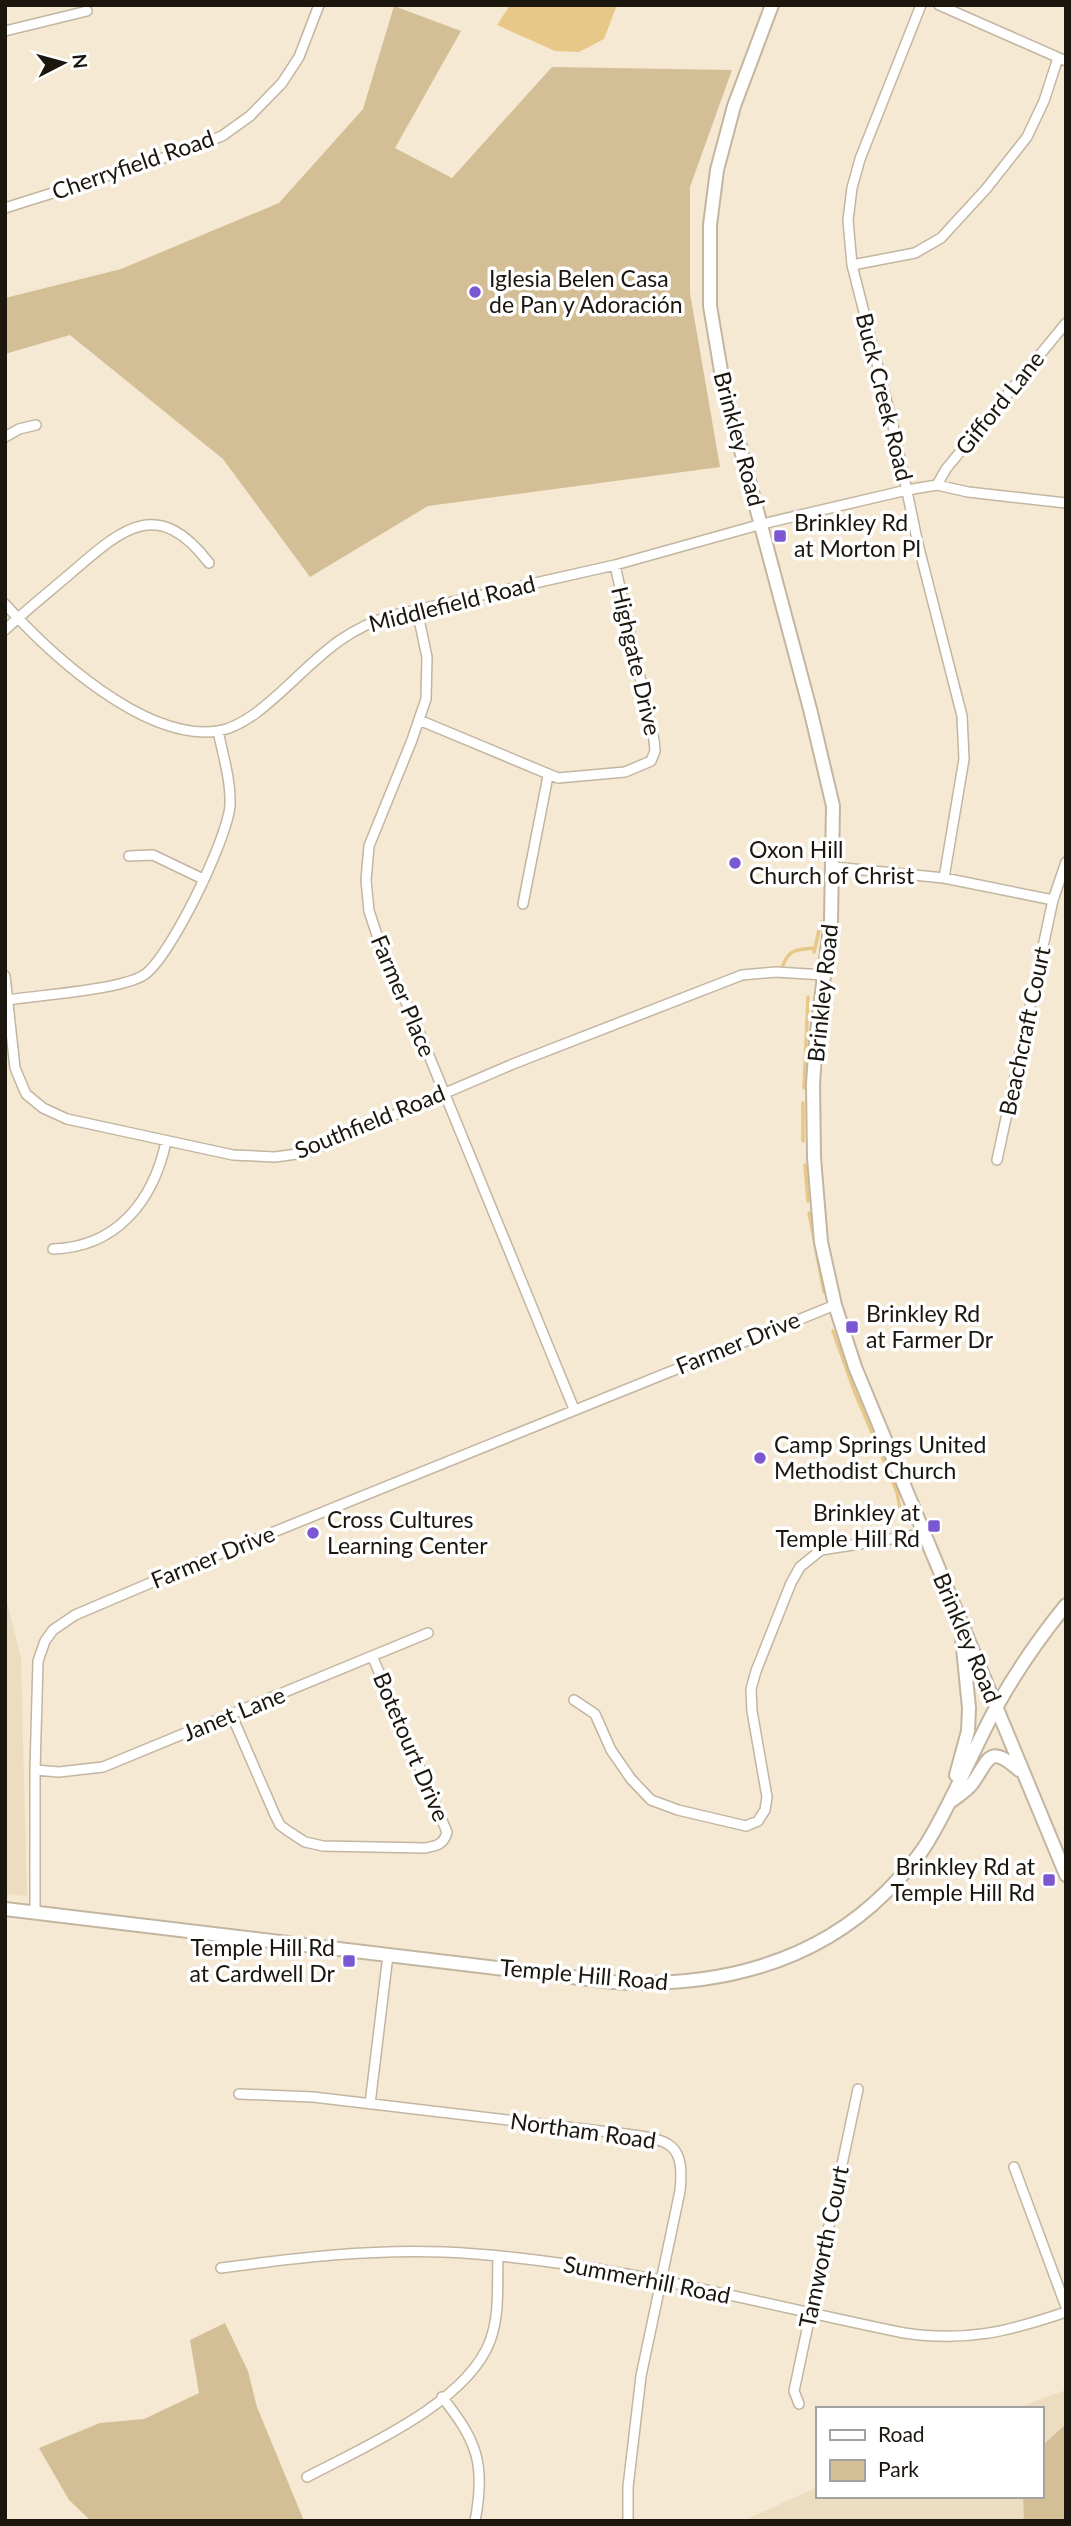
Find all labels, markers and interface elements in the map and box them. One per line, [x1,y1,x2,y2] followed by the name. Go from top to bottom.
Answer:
[28,28,98,98] north arrow
[68,53,93,70] text: N
[48,123,217,205] street label: Cherryfield Road
[489,264,683,318] place label: Iglesia Belen Casa de Pan y Adoración
[467,284,483,300] marker: Iglesia Belen Casa de Pan y Adoración
[851,310,919,484] street label: Buck Creek Road
[949,345,1049,460] street label: Gifford Lane
[709,368,771,509] street label: Brinkley Road
[794,508,921,562] place label: Brinkley Rd at Morton Pl
[772,528,788,544] marker: Brinkley Rd at Morton Pl
[366,569,538,637] street label: Middlefield Road
[606,584,668,738] street label: Highgate Drive
[749,835,915,889] place label: Oxon Hill Church of Christ
[727,855,743,871] marker: Oxon Hill Church of Christ
[801,923,843,1063] street label: Brinkley Road
[366,931,442,1061] street label: Farmer Place
[992,943,1056,1118] street label: Beachcraft Court
[290,1078,449,1164] street label: Southfield Road
[866,1299,994,1353] place label: Brinkley Rd at Farmer Dr
[672,1305,804,1380] street label: Farmer Drive
[844,1319,860,1335] marker: Brinkley Rd at Farmer Dr
[774,1430,986,1484] place label: Camp Springs United Methodist Church
[752,1450,768,1466] marker: Camp Springs United Methodist Church
[775,1498,921,1552] place label: Brinkley at Temple Hill Rd
[327,1505,488,1559] place label: Cross Cultures Learning Center
[926,1518,942,1534] marker: Brinkley at Temple Hill Rd
[147,1519,279,1594] street label: Farmer Drive
[305,1525,321,1541] marker: Cross Cultures Learning Center
[928,1568,1008,1707] street label: Brinkley Road
[368,1668,456,1825] street label: Botetourt Drive
[178,1680,289,1746] street label: Janet Lane
[890,1852,1036,1906] place label: Brinkley Rd at Temple Hill Rd
[1041,1872,1057,1888] marker: Brinkley Rd at Temple Hill Rd
[190,1933,336,1987] place label: Temple Hill Rd at Cardwell Dr
[341,1953,357,1969] marker: Temple Hill Rd at Cardwell Dr
[499,1953,669,1995] street label: Temple Hill Road
[508,2106,658,2154] street label: Northam Road
[792,2162,854,2330] street label: Tamworth Court
[561,2249,733,2309] street label: Summerhill Road
[816,2407,1043,2498] legend
[878,2421,925,2446] text: Road
[878,2456,919,2481] text: Park

